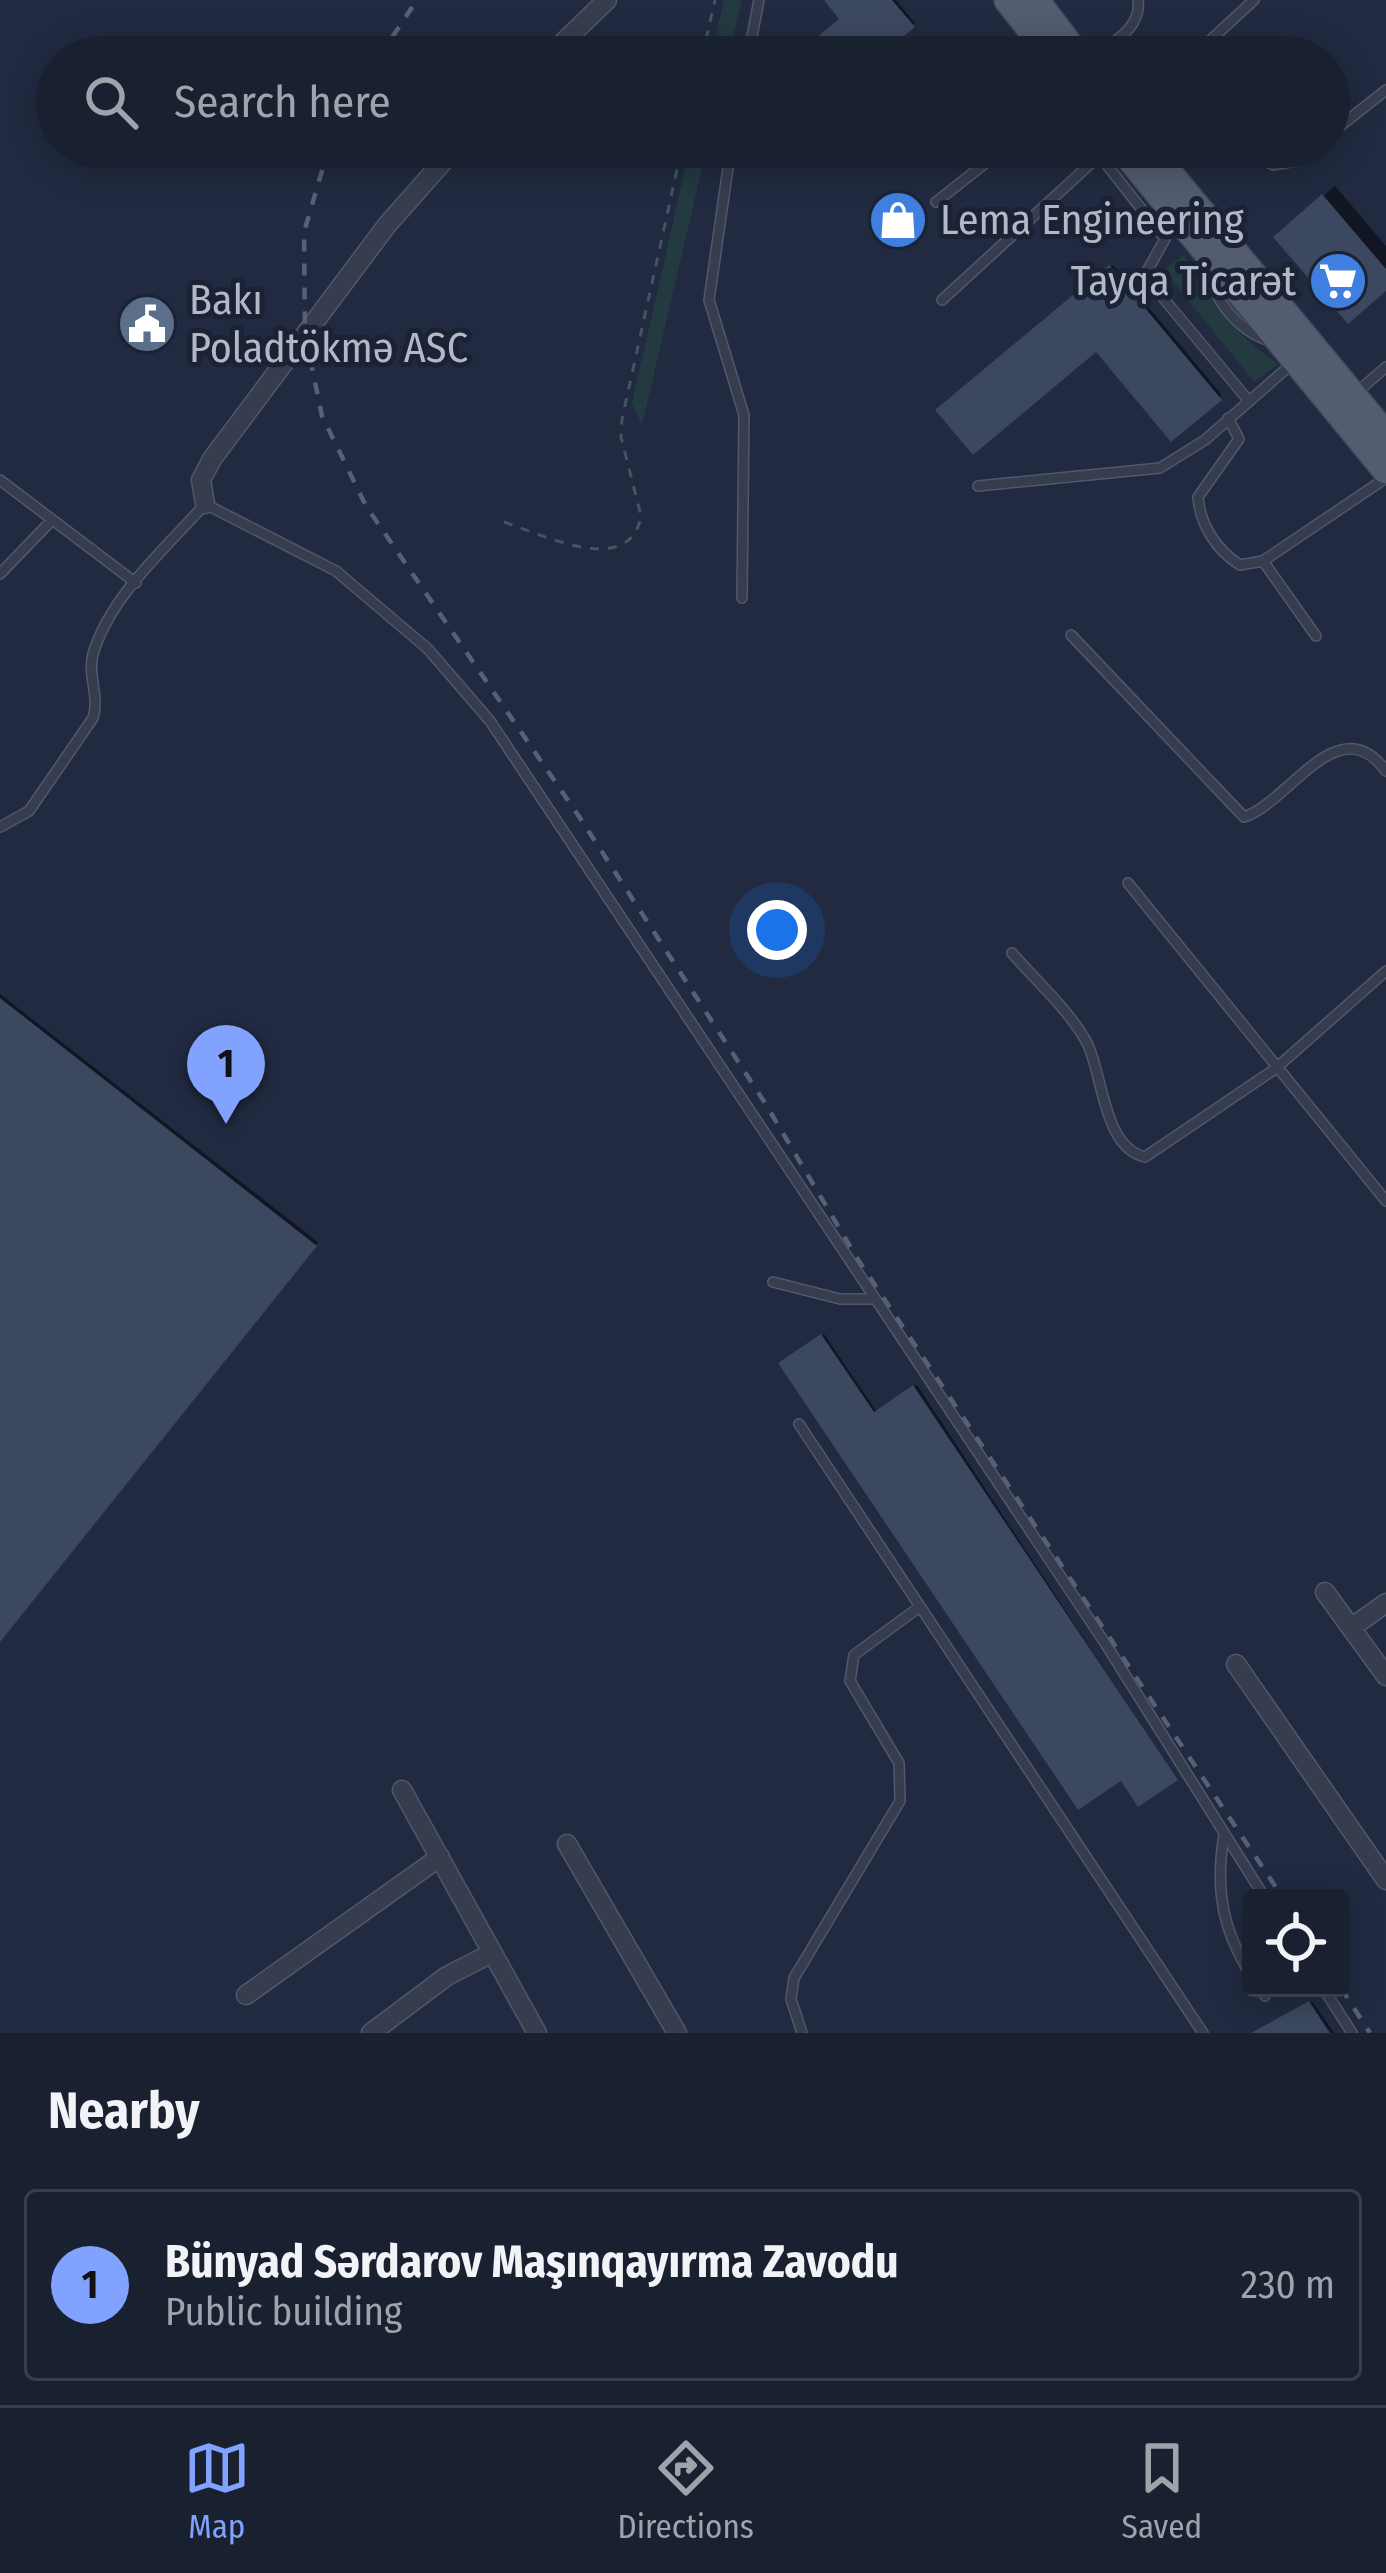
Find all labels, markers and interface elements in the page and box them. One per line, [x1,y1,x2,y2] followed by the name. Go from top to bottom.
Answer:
[36,36,1350,168] search box
[78,69,144,135] icon: search
[174,75,391,129] text: Search here
[867,189,929,251] shop icon: Lema Engineering
[940,195,1244,245] place label: Lema Engineering
[1307,250,1369,312] supermarket icon: Tayqa Ticarət
[1071,256,1296,306] place label: Tayqa Ticarət
[189,275,468,373] place label: Bakı Poladtökmə ASC
[116,293,178,355] public building icon: Bakı Poladtökmə ASC
[747,900,807,960] your location
[187,1025,265,1124] pin: 1
[1242,1889,1350,1997] map controls
[1242,1889,1350,1997] button: locate
[48,2080,200,2142] text: Nearby
[165,2235,899,2289] text: Bünyad Sərdarov Maşınqayırma Zavodu
[82,2262,98,2308] text: 1
[1241,2262,1335,2308] text: 230 m
[165,2289,402,2335] text: Public building
[184,2435,250,2547] tab: Map
[617,2435,754,2547] tab: Directions
[1122,2435,1202,2547] tab: Saved

